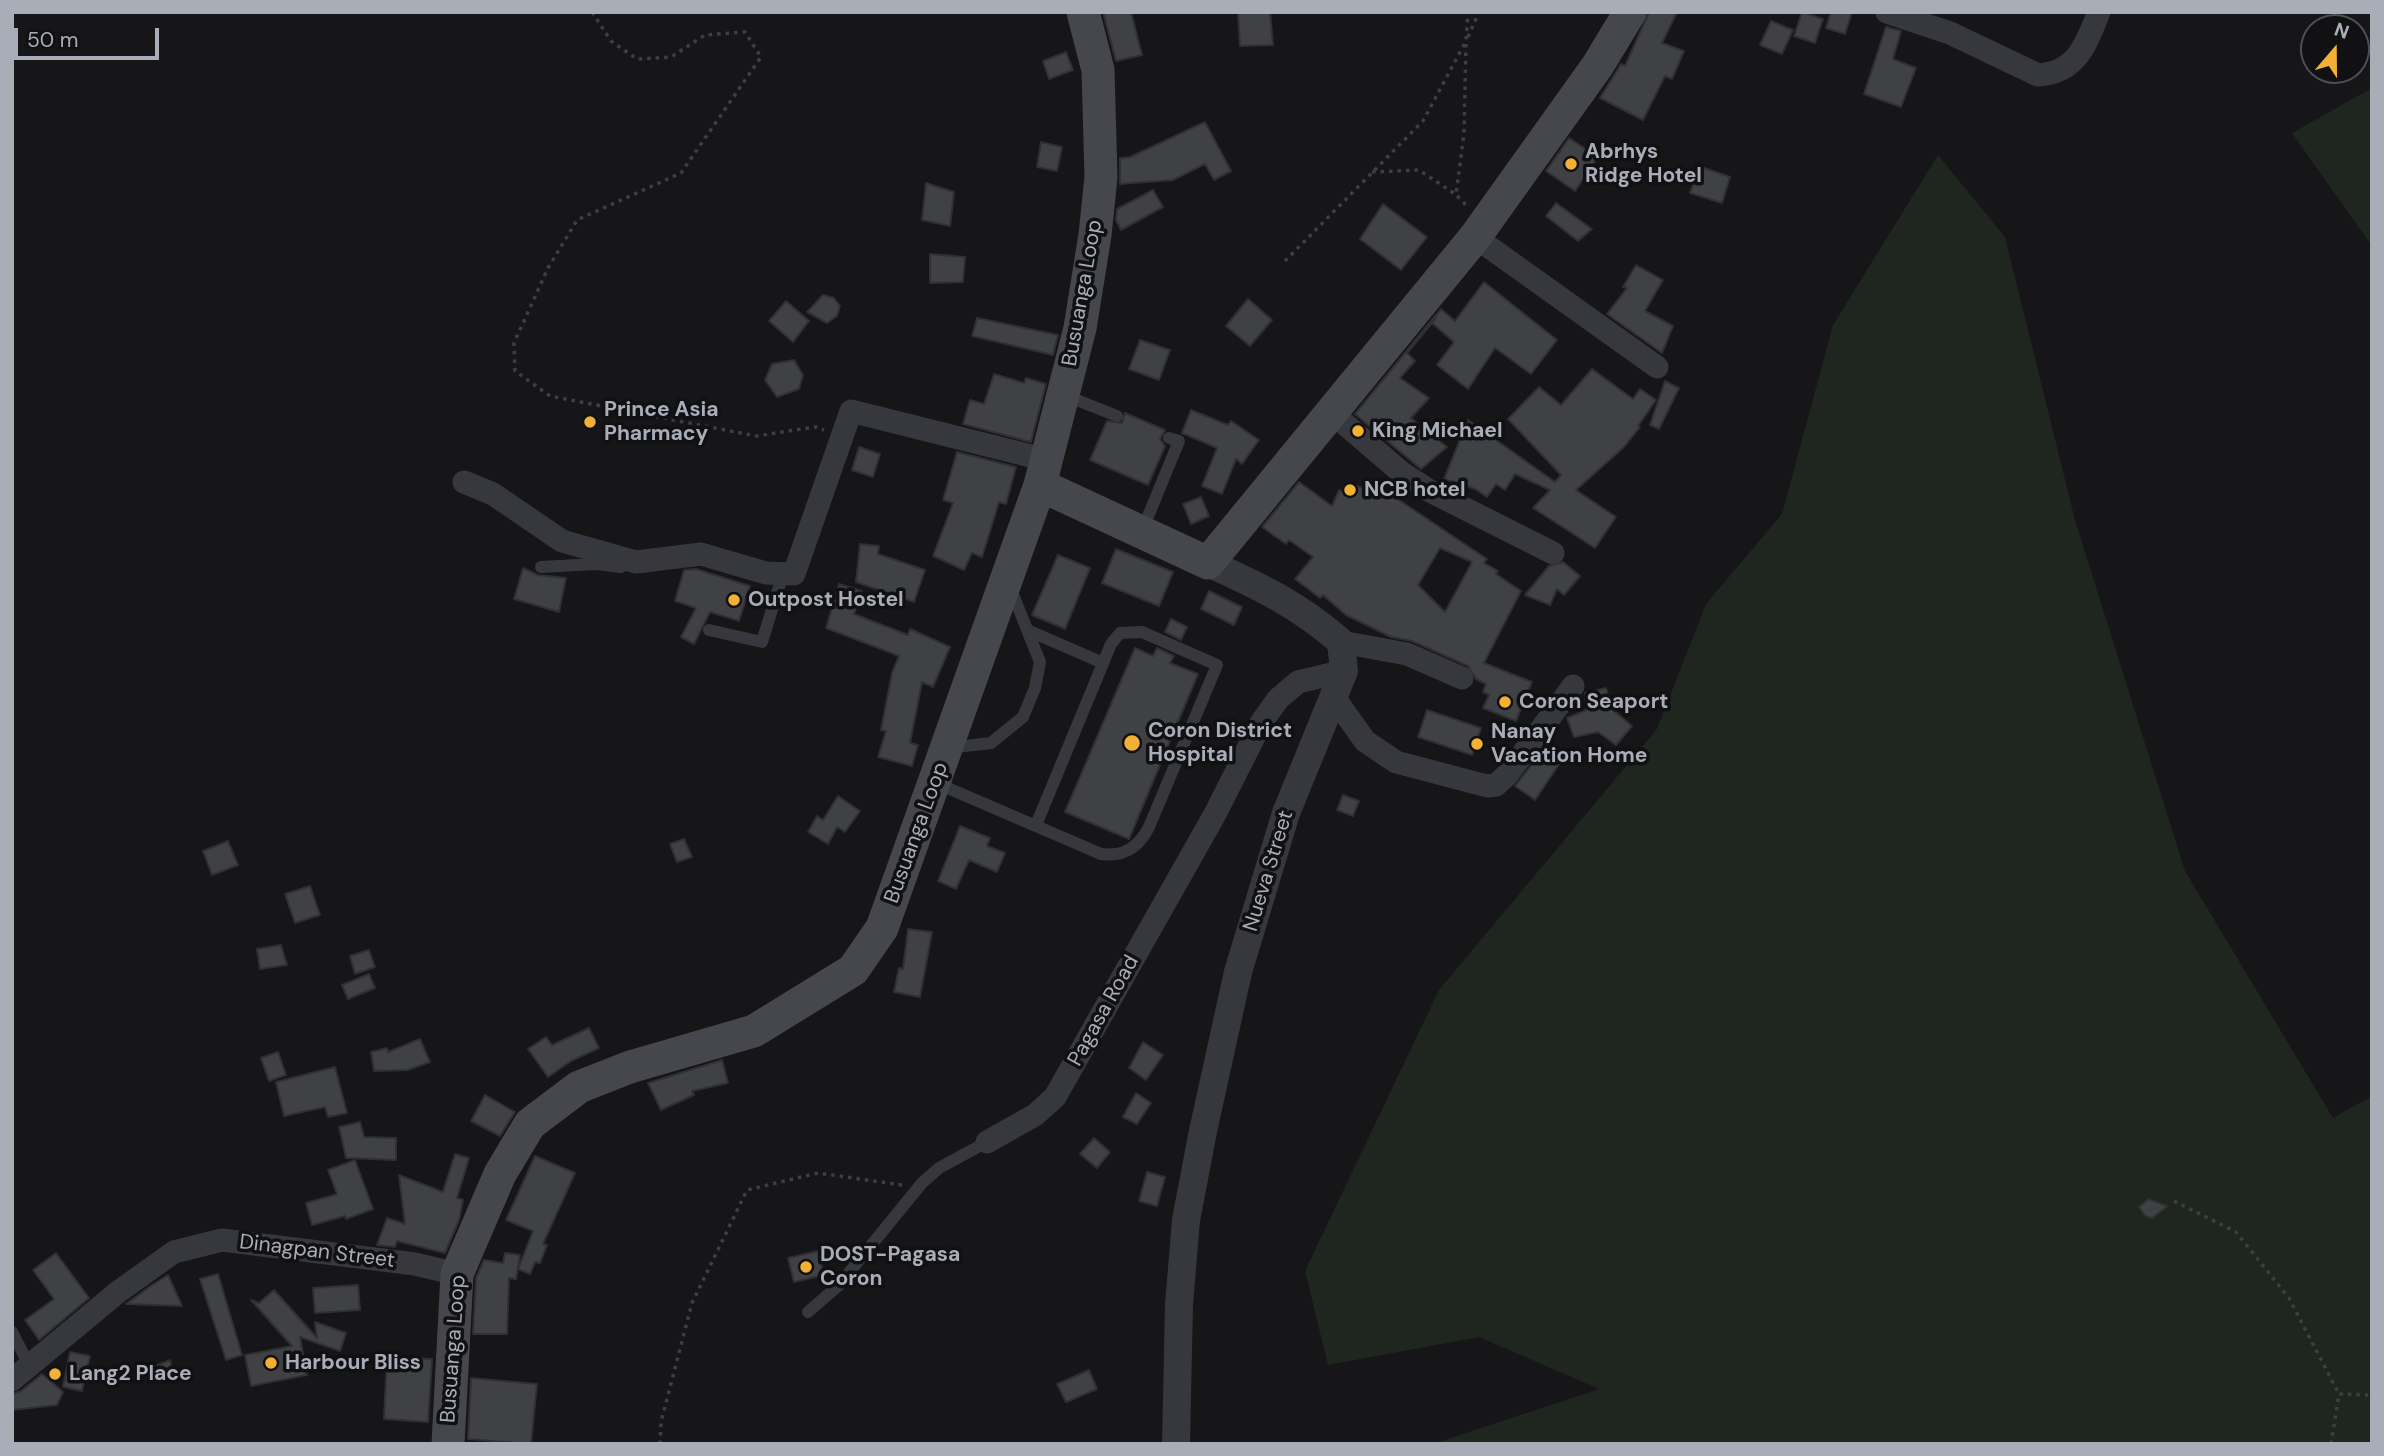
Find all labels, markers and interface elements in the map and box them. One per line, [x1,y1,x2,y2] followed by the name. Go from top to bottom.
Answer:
[18,14,163,58] scale bar
[2300,14,2370,84] north arrow
[2331,17,2352,45] text: N
[27,26,78,54] text: 50 m
[1585,139,1702,189] place label: Abrhys Ridge Hotel
[1563,156,1579,172] marker: Abrhys Ridge Hotel
[1058,218,1108,368] street label: Busuanga Loop
[604,397,719,447] place label: Prince Asia Pharmacy
[582,414,598,430] marker: Prince Asia Pharmacy
[1372,418,1503,444] place label: King Michael
[1350,423,1366,439] marker: King Michael
[1364,477,1466,503] place label: NCB hotel
[1342,482,1358,498] marker: NCB hotel
[748,587,904,613] place label: Outpost Hostel
[726,592,742,608] marker: Outpost Hostel
[1519,689,1668,715] place label: Coron Seaport
[1497,694,1513,710] marker: Coron Seaport
[1148,718,1292,768] place label: Coron District Hospital
[1491,719,1647,769] place label: Nanay Vacation Home
[1122,733,1142,753] marker: Coron District Hospital
[1469,736,1485,752] marker: Nanay Vacation Home
[880,759,954,907] street label: Busuanga Loop
[1239,807,1299,935] street label: Nueva Street
[1063,951,1145,1071] street label: Pagasa Road
[238,1230,396,1274] street label: Dinagpan Street
[820,1242,960,1292] place label: DOST-Pagasa Coron
[798,1259,814,1275] marker: DOST-Pagasa Coron
[436,1274,472,1424] street label: Busuanga Loop
[285,1350,421,1376] place label: Harbour Bliss
[263,1355,279,1371] marker: Harbour Bliss
[69,1361,192,1387] place label: Lang2 Place
[47,1366,63,1382] marker: Lang2 Place

